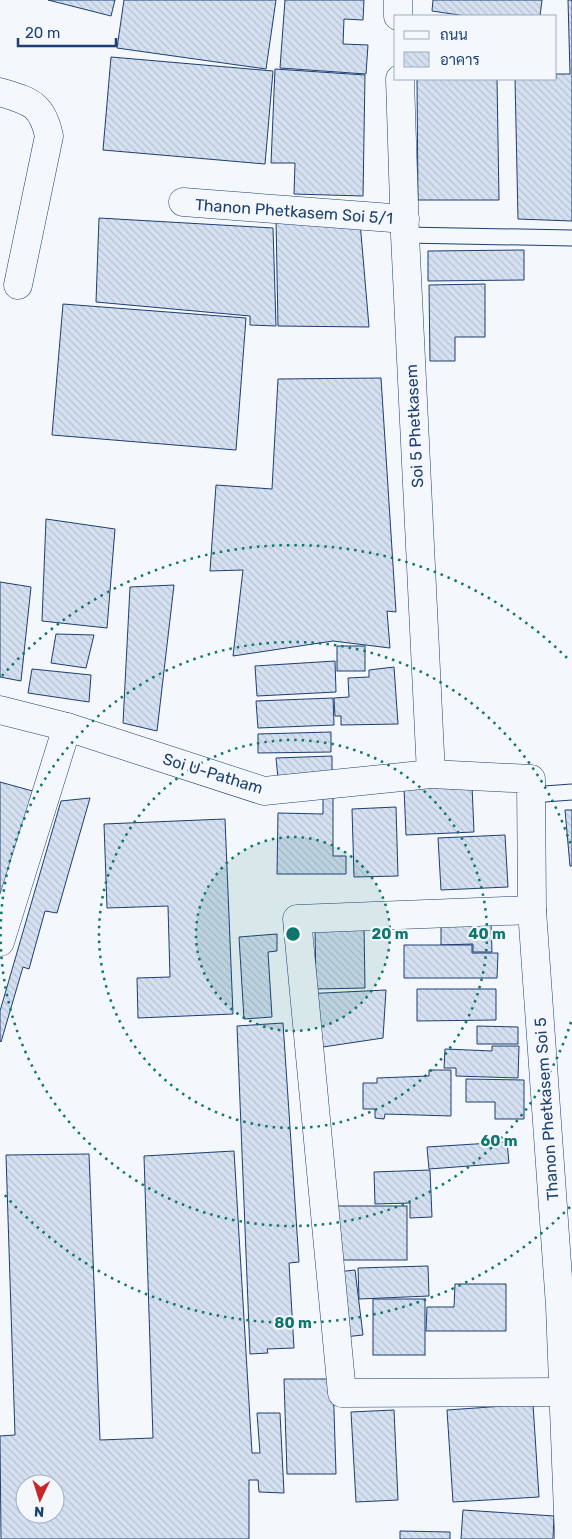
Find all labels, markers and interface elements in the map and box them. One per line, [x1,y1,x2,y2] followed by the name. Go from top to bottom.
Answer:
[18,15,115,47] scale bar
[394,15,557,80] legend
[25,24,60,42] text: 20 m
[440,26,468,44] text: ถนน
[440,51,480,69] text: อาคาร
[194,195,394,228] street label: Thanon Phetkasem Soi 5/1
[402,364,427,488] street label: Soi 5 Phetkasem
[161,749,265,798] street label: Soi U-Patham
[284,925,302,943] centre of rings
[372,925,408,943] text: 20 m
[468,925,506,943] text: 40 m
[531,1017,562,1201] street label: Thanon Phetkasem Soi 5
[481,1132,517,1150] text: 60 m
[274,1314,312,1332] text: 80 m
[15,1474,65,1524] north arrow
[34,1503,45,1520] text: N

